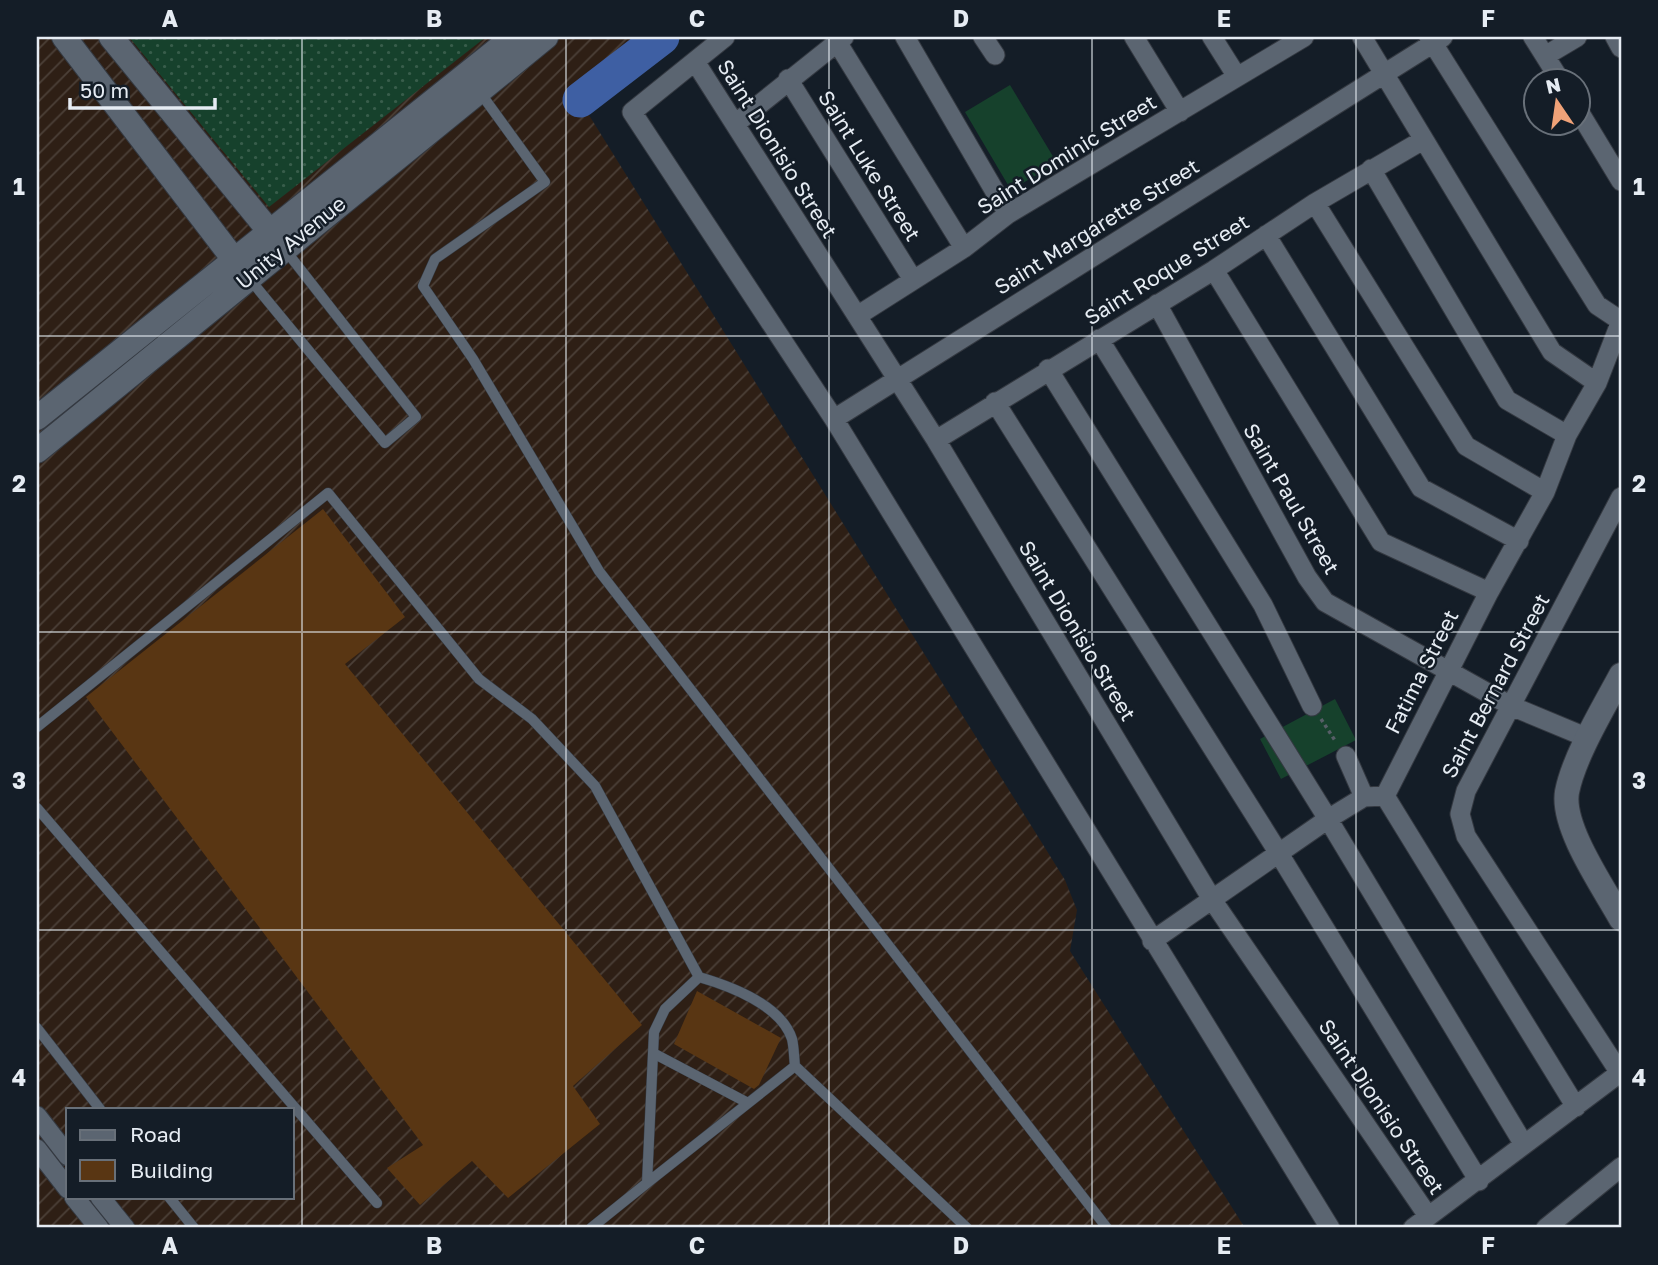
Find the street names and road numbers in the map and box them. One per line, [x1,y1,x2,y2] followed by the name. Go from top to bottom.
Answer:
[712,54,843,243] street label: Saint Dionisio Street
[813,85,927,246] street label: Saint Luke Street
[972,88,1161,220] street label: Saint Dominic Street
[989,153,1204,300] street label: Saint Margarette Street
[230,190,351,294] street label: Unity Avenue
[1079,208,1254,330] street label: Saint Roque Street
[1238,419,1346,578] street label: Saint Paul Street
[1014,536,1142,725] street label: Saint Dionisio Street
[1436,589,1555,782] street label: Saint Bernard Street
[1379,605,1463,738] street label: Fatima Street
[1314,1014,1450,1199] street label: Saint Dionisio Street

